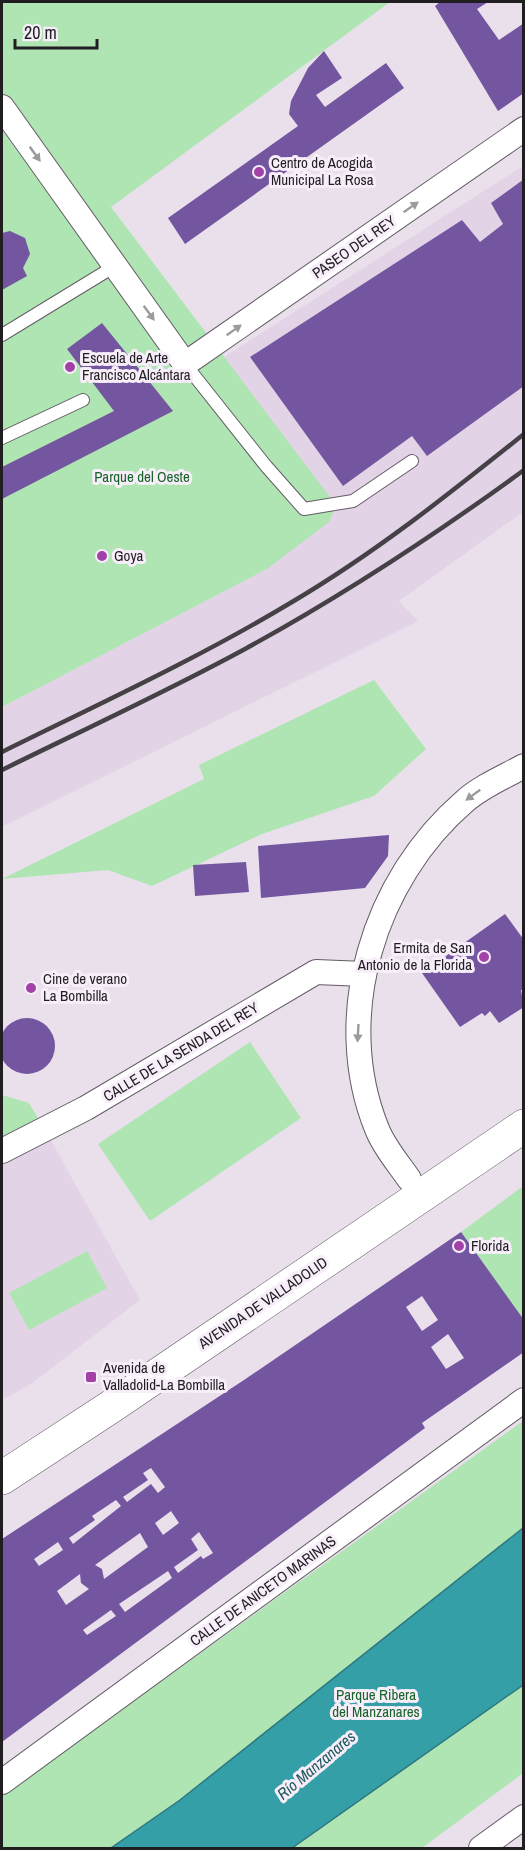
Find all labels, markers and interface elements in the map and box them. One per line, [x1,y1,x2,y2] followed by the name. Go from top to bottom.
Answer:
[15,12,98,50] scale bar
[24,20,57,45] text: 20 m
[29,146,41,162] one-way arrow
[271,152,374,190] place label: Centro de Acogida Municipal La Rosa
[252,165,266,179] marker: Centro de Acogida Municipal La Rosa
[403,202,419,213] one-way arrow
[308,210,400,283] street label: PASEO DEL REY
[143,304,155,320] one-way arrow
[225,324,241,336] one-way arrow
[82,347,191,385] place label: Escuela de Arte Francisco Alcántara
[63,360,77,374] marker: Escuela de Arte Francisco Alcántara
[94,466,190,487] park label: Parque del Oeste
[114,545,144,566] place label: Goya
[95,549,109,563] marker: Goya
[465,789,480,801] one-way arrow
[357,937,472,975] place label: Ermita de San Antonio de la Florida
[477,950,491,964] marker: Ermita de San Antonio de la Florida
[43,968,127,1006] place label: Cine de verano La Bombilla
[24,981,38,995] marker: Cine de verano La Bombilla
[99,996,263,1106] street label: CALLE DE LA SENDA DEL REY
[353,1023,362,1042] one-way arrow
[471,1235,509,1256] place label: Florida
[452,1239,466,1253] marker: Florida
[193,1252,331,1354] street label: AVENIDA DE VALLADOLID
[102,1357,225,1395] place label: Avenida de Valladolid-La Bombilla
[84,1370,98,1384] marker: Avenida de Valladolid-La Bombilla
[185,1530,340,1651] street label: CALLE DE ANICETO MARINAS
[332,1684,420,1722] park label: Parque Ribera del Manzanares
[272,1725,360,1804] water label: Río Manzanares

